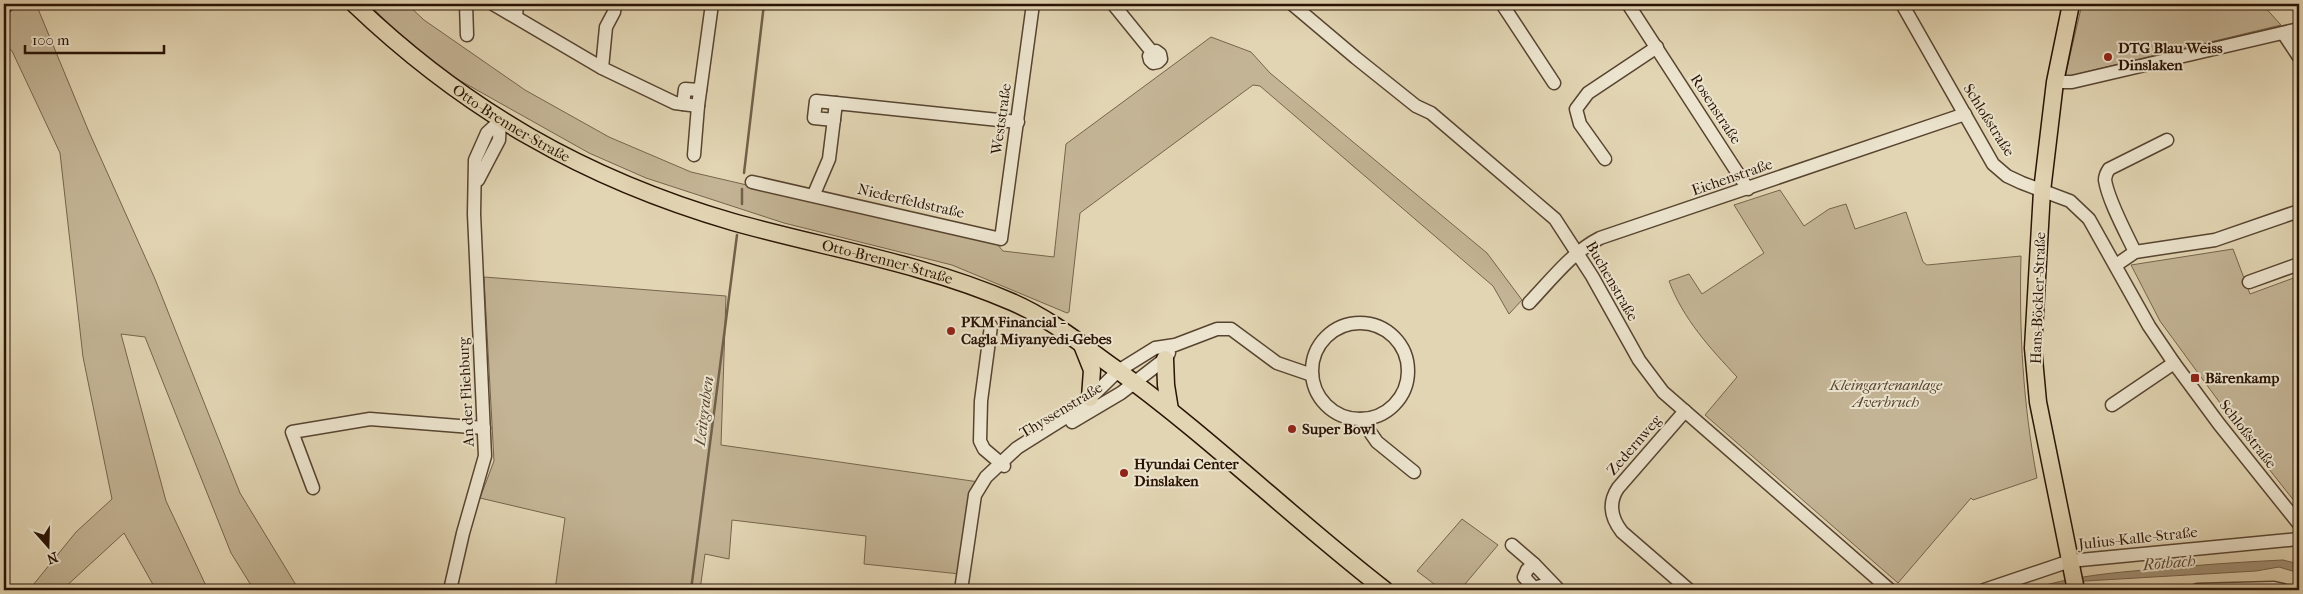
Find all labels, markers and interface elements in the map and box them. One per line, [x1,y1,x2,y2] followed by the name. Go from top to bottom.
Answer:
[25,22,164,54] scale bar
[32,31,70,49] text: 100 m
[2118,39,2223,74] place label: DTG Blau Weiss Dinslaken
[2102,51,2114,63] marker: DTG Blau Weiss Dinslaken
[1687,71,1746,148] street label: Rosenstraße
[449,80,574,166] street label: Otto-Brenner-Straße
[1960,80,2019,160] street label: Schloßstraße
[987,82,1015,157] street label: Weststraße
[1689,155,1775,199] street label: Eichenstraße
[856,180,967,222] street label: Niederfeldstraße
[2027,231,2049,364] street label: Hans-Böckler-Straße
[820,236,956,288] street label: Otto-Brenner-Straße
[1582,238,1642,325] street label: Buchenstraße
[961,313,1112,348] place label: PKM Financial - Cagla Miyanyedi-Gebes
[945,325,957,337] marker: PKM Financial - Cagla Miyanyedi-Gebes
[454,336,478,448] street label: An der Fliehburg
[2205,369,2279,387] place label: Bärenkamp
[2189,372,2201,384] marker: Bärenkamp
[690,375,717,448] water label: Leitgraben
[1829,376,1943,411] park label: Kleingartenanlage Averbruch
[1016,378,1106,442] street label: Thyssenstraße
[2216,396,2281,472] street label: Schloßstraße
[1603,410,1666,479] street label: Zedernweg
[1302,420,1376,438] place label: Super Bowl
[1286,423,1298,435] marker: Super Bowl
[1134,455,1239,490] place label: Hyundai Center Dinslaken
[1118,467,1130,479] marker: Hyundai Center Dinslaken
[22,522,72,572] north arrow
[2076,523,2199,553] street label: Julius-Kalle-Straße
[44,548,60,568] text: N
[2141,551,2196,574] water label: Rotbach

